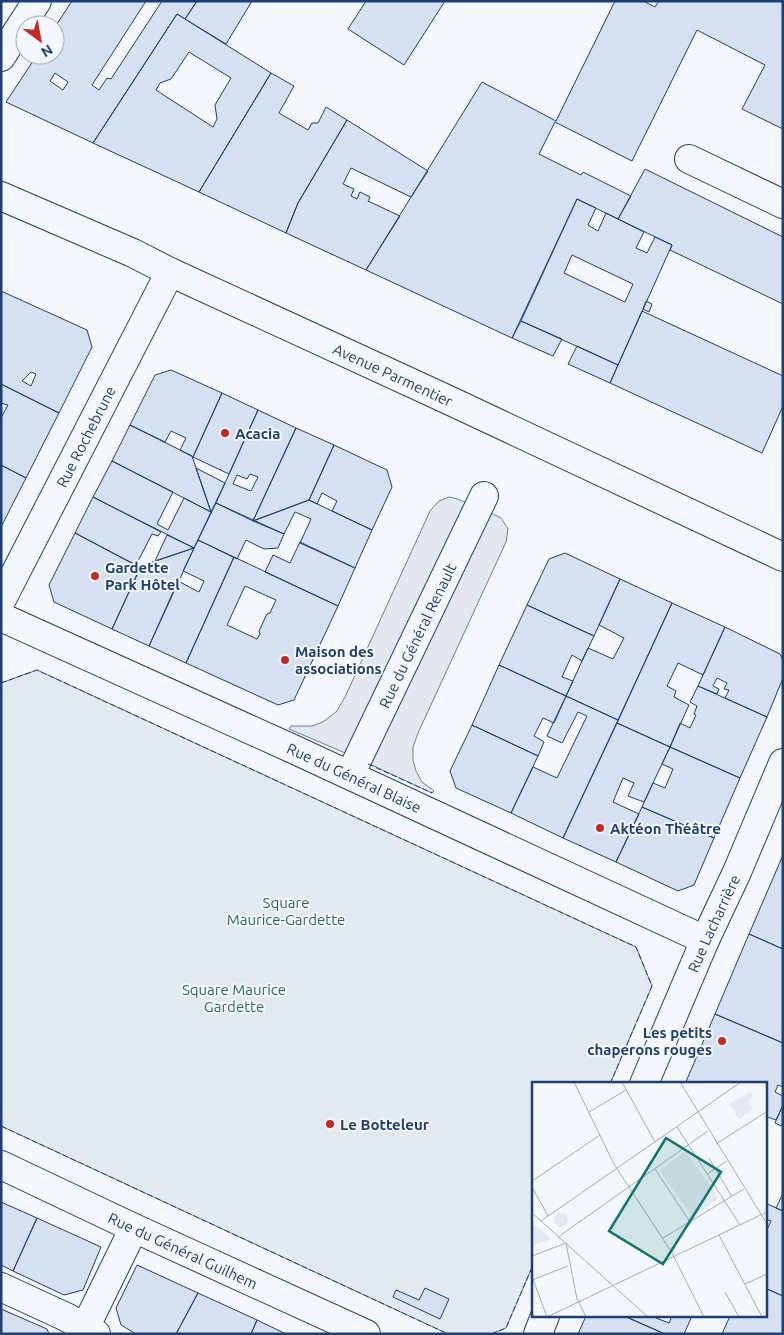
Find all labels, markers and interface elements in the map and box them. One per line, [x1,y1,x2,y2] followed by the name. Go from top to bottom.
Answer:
[15,15,65,65] north arrow
[38,41,56,61] text: N
[331,340,456,410] street label: Avenue Parmentier
[52,383,119,490] street label: Rue Rochebrune
[235,425,280,442] place label: Acacia
[219,427,231,439] marker: Acacia
[105,559,180,593] place label: Gardette Park Hôtel
[375,560,459,710] street label: Rue du Général Renault
[89,570,101,582] marker: Gardette Park Hôtel
[295,643,382,677] place label: Maison des associations
[279,654,291,666] marker: Maison des associations
[285,739,424,816] street label: Rue du Général Blaise
[610,820,721,837] place label: Aktéon Théâtre
[594,822,606,834] marker: Aktéon Théâtre
[684,872,743,975] street label: Rue Lacharrière
[227,894,345,928] park label: Square Maurice-Gardette
[182,981,286,1015] park label: Square Maurice Gardette
[587,1024,712,1058] place label: Les petits chaperons rouges
[716,1035,728,1047] marker: Les petits chaperons rouges
[532,1082,766,1318] inset map
[340,1116,430,1133] place label: Le Botteleur
[324,1118,336,1130] marker: Le Botteleur
[106,1209,260,1292] street label: Rue du Général Guilhem

